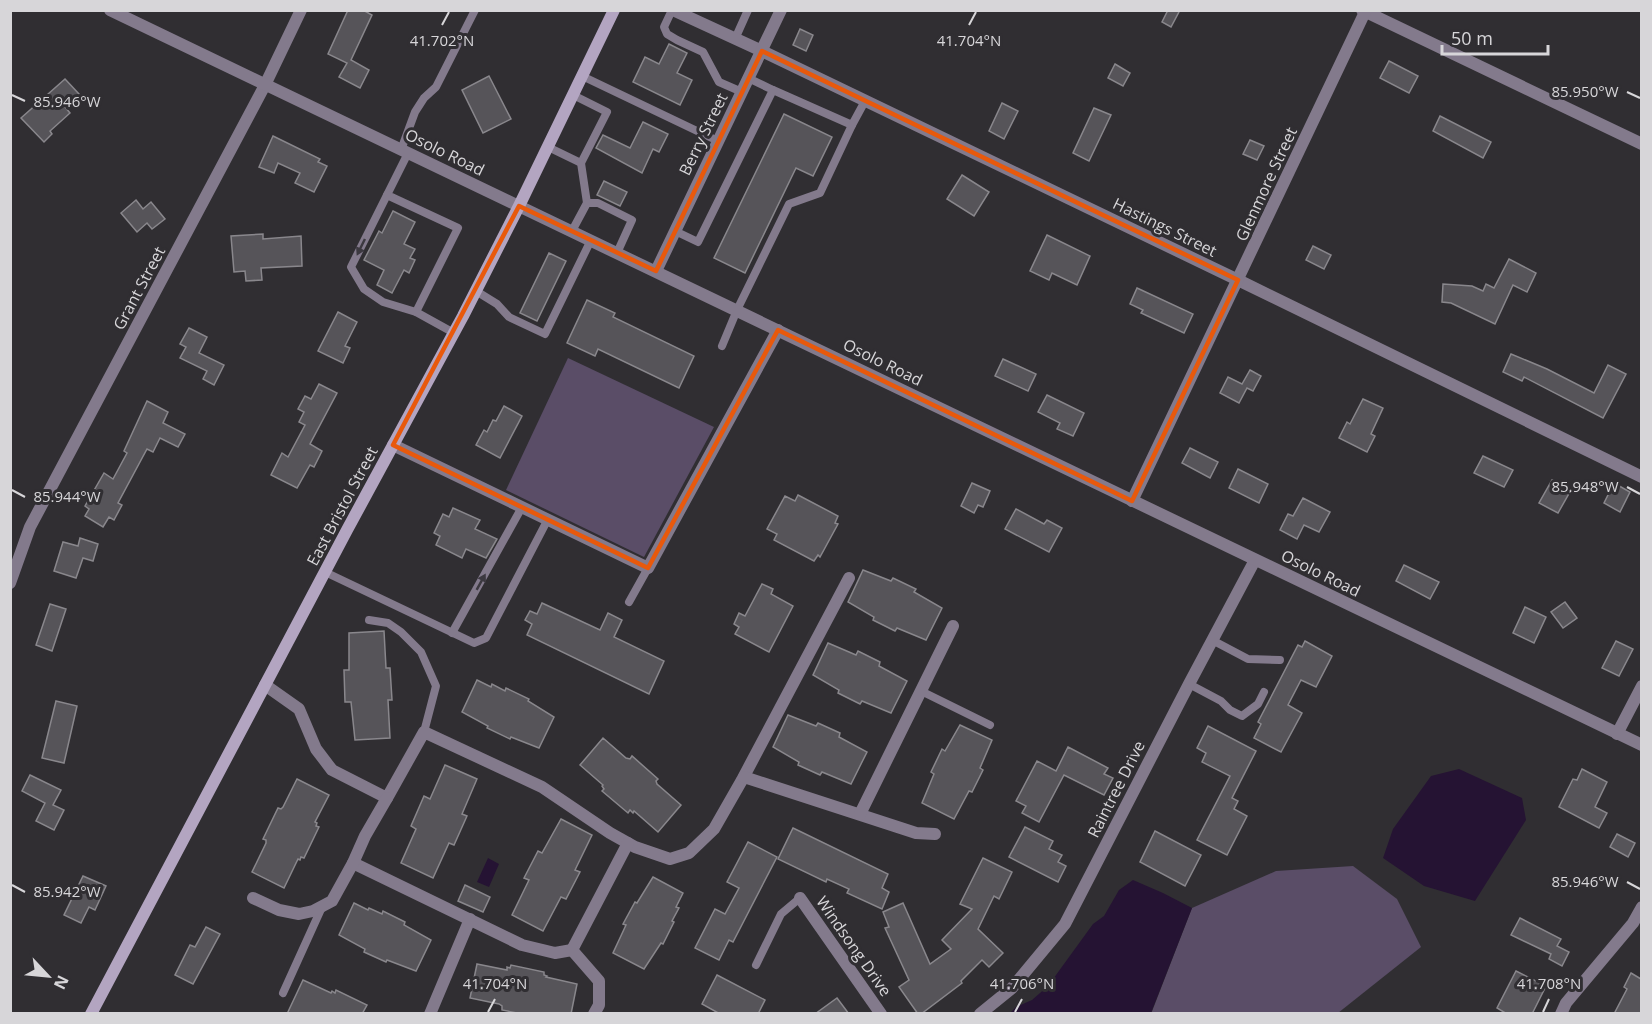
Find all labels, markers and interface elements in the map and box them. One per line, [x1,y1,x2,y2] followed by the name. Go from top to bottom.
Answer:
[1442,18,1548,56] scale bar
[1451,26,1493,50] text: 50 m
[410,30,474,50] text: 41.702°N
[937,30,1001,50] text: 41.704°N
[1551,81,1619,101] text: 85.950°W
[674,89,733,179] street label: Berry Street
[33,91,101,111] text: 85.946°W
[402,123,488,181] street label: Osolo Road
[1230,123,1302,245] street label: Glenmore Street
[1109,192,1221,262] street label: Hastings Street
[356,239,366,256] one-way arrow
[108,242,170,334] street label: Grant Street
[840,333,926,391] street label: Osolo Road
[301,442,383,569] street label: East Bristol Street
[1551,476,1619,496] text: 85.948°W
[33,486,101,506] text: 85.944°W
[1278,544,1364,602] street label: Osolo Road
[475,574,486,590] one-way arrow
[1082,737,1150,841] street label: Raintree Drive
[1551,871,1619,891] text: 85.946°W
[33,881,101,901] text: 85.942°W
[811,892,897,1000] street label: Windsong Drive
[18,946,78,1006] north arrow
[49,972,74,993] text: N
[463,973,527,993] text: 41.704°N
[990,973,1054,993] text: 41.706°N
[1517,973,1581,993] text: 41.708°N

